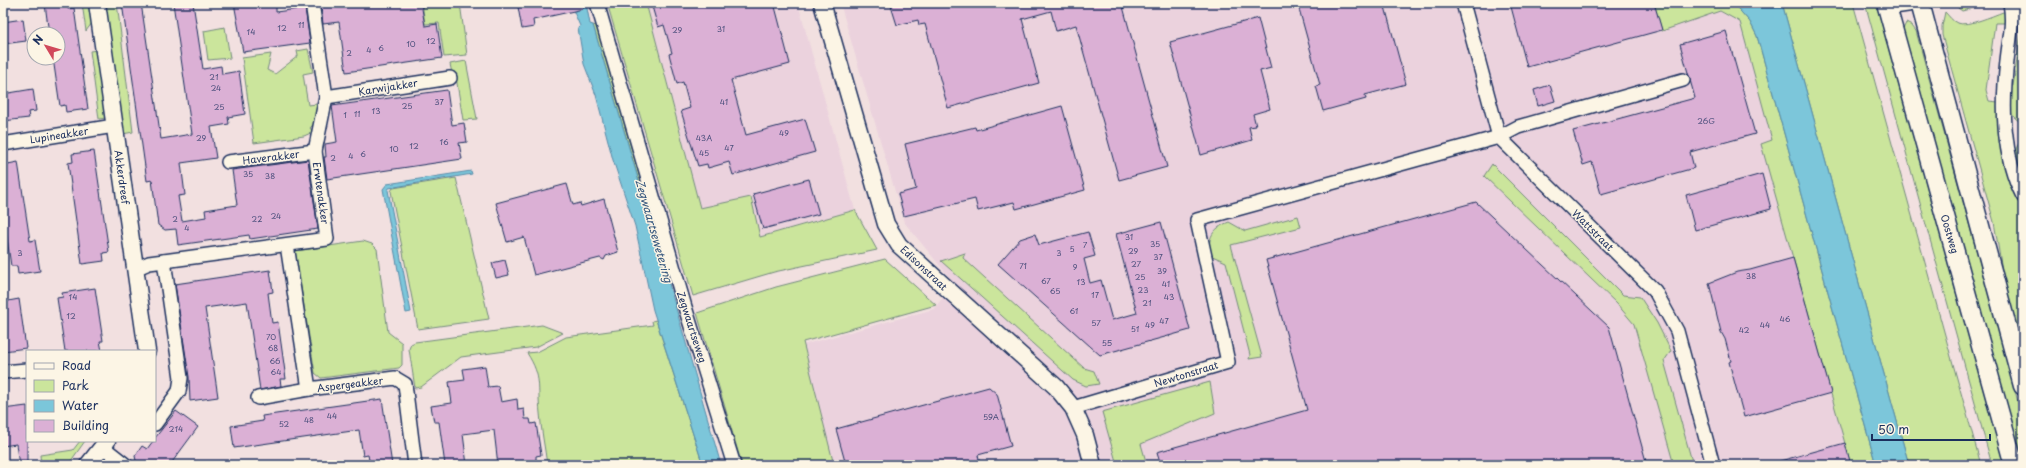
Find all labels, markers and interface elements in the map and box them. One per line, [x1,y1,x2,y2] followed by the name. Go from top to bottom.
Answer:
[298,19,304,31] house number: 11
[277,22,287,34] house number: 12
[717,23,725,35] house number: 31
[672,24,682,36] house number: 29
[26,26,66,66] north arrow
[247,26,255,38] house number: 14
[28,31,47,48] text: N
[426,35,436,47] house number: 12
[406,38,416,50] house number: 10
[378,42,384,54] house number: 6
[366,44,372,56] house number: 4
[346,47,352,59] house number: 2
[209,71,219,83] house number: 21
[357,74,419,99] street label: Karwijakker
[211,82,221,94] house number: 24
[434,96,444,108] house number: 37
[720,96,728,108] house number: 41
[402,100,412,112] house number: 25
[214,101,224,113] house number: 25
[372,105,380,117] house number: 13
[354,108,360,120] house number: 11
[343,109,347,121] house number: 1
[1697,115,1715,127] house number: 26G
[29,122,90,147] street label: Lupineakker
[779,127,789,139] house number: 49
[196,132,206,144] house number: 29
[696,132,712,144] house number: 43A
[439,136,449,148] house number: 16
[409,140,419,152] house number: 12
[724,142,734,154] house number: 47
[389,143,399,155] house number: 10
[242,146,301,167] street label: Haverakker
[699,147,709,159] house number: 45
[360,148,366,160] house number: 6
[111,149,134,206] street label: Akkerdreef
[348,150,354,162] house number: 4
[330,152,336,164] house number: 2
[310,161,333,225] street label: Erwtenakker
[243,168,253,180] house number: 35
[265,170,275,182] house number: 38
[632,177,678,285] water label: Zegwaartsewetering
[1569,205,1618,254] street label: Wattstraat
[271,210,281,222] house number: 24
[1938,212,1963,255] street label: Oostweg
[172,213,178,225] house number: 2
[252,213,262,225] house number: 22
[184,222,190,234] house number: 4
[1125,231,1133,243] house number: 31
[1150,238,1160,250] house number: 35
[1083,239,1088,251] house number: 7
[897,242,951,293] street label: Edisonstraat
[1069,243,1075,255] house number: 5
[1128,245,1138,257] house number: 29
[17,247,23,259] house number: 3
[1056,247,1062,259] house number: 3
[1153,251,1163,263] house number: 37
[1131,258,1141,270] house number: 27
[1019,260,1027,272] house number: 71
[1073,261,1078,273] house number: 9
[1157,265,1167,277] house number: 39
[1746,270,1756,282] house number: 38
[1135,271,1145,283] house number: 25
[1041,275,1051,287] house number: 67
[1077,276,1085,288] house number: 13
[1162,278,1170,290] house number: 41
[1138,284,1148,296] house number: 23
[1050,285,1060,297] house number: 65
[674,289,711,365] street label: Zegwaartseweg
[1091,289,1100,301] house number: 17
[69,291,77,303] house number: 14
[1164,291,1174,303] house number: 43
[1142,297,1152,309] house number: 21
[1070,305,1079,317] house number: 61
[66,310,76,322] house number: 12
[1780,313,1791,325] house number: 46
[1159,315,1169,327] house number: 47
[1091,317,1101,329] house number: 57
[1145,319,1155,331] house number: 49
[1760,319,1770,331] house number: 44
[1131,323,1140,335] house number: 51
[1739,324,1750,336] house number: 42
[266,331,276,343] house number: 70
[1102,337,1112,349] house number: 55
[268,342,278,354] house number: 68
[26,350,156,442] legend
[269,355,281,367] house number: 66
[62,356,91,374] text: Road
[1152,357,1220,390] street label: Newtonstraat
[271,366,281,378] house number: 64
[316,372,384,395] street label: Aspergeakker
[62,376,89,394] text: Park
[62,396,99,414] text: Water
[327,410,337,422] house number: 44
[983,411,999,423] house number: 59A
[304,414,314,426] house number: 48
[62,416,109,434] text: Building
[1872,416,1990,442] scale bar
[279,418,290,430] house number: 52
[1878,420,1909,438] text: 50 m
[169,423,183,435] house number: 214

